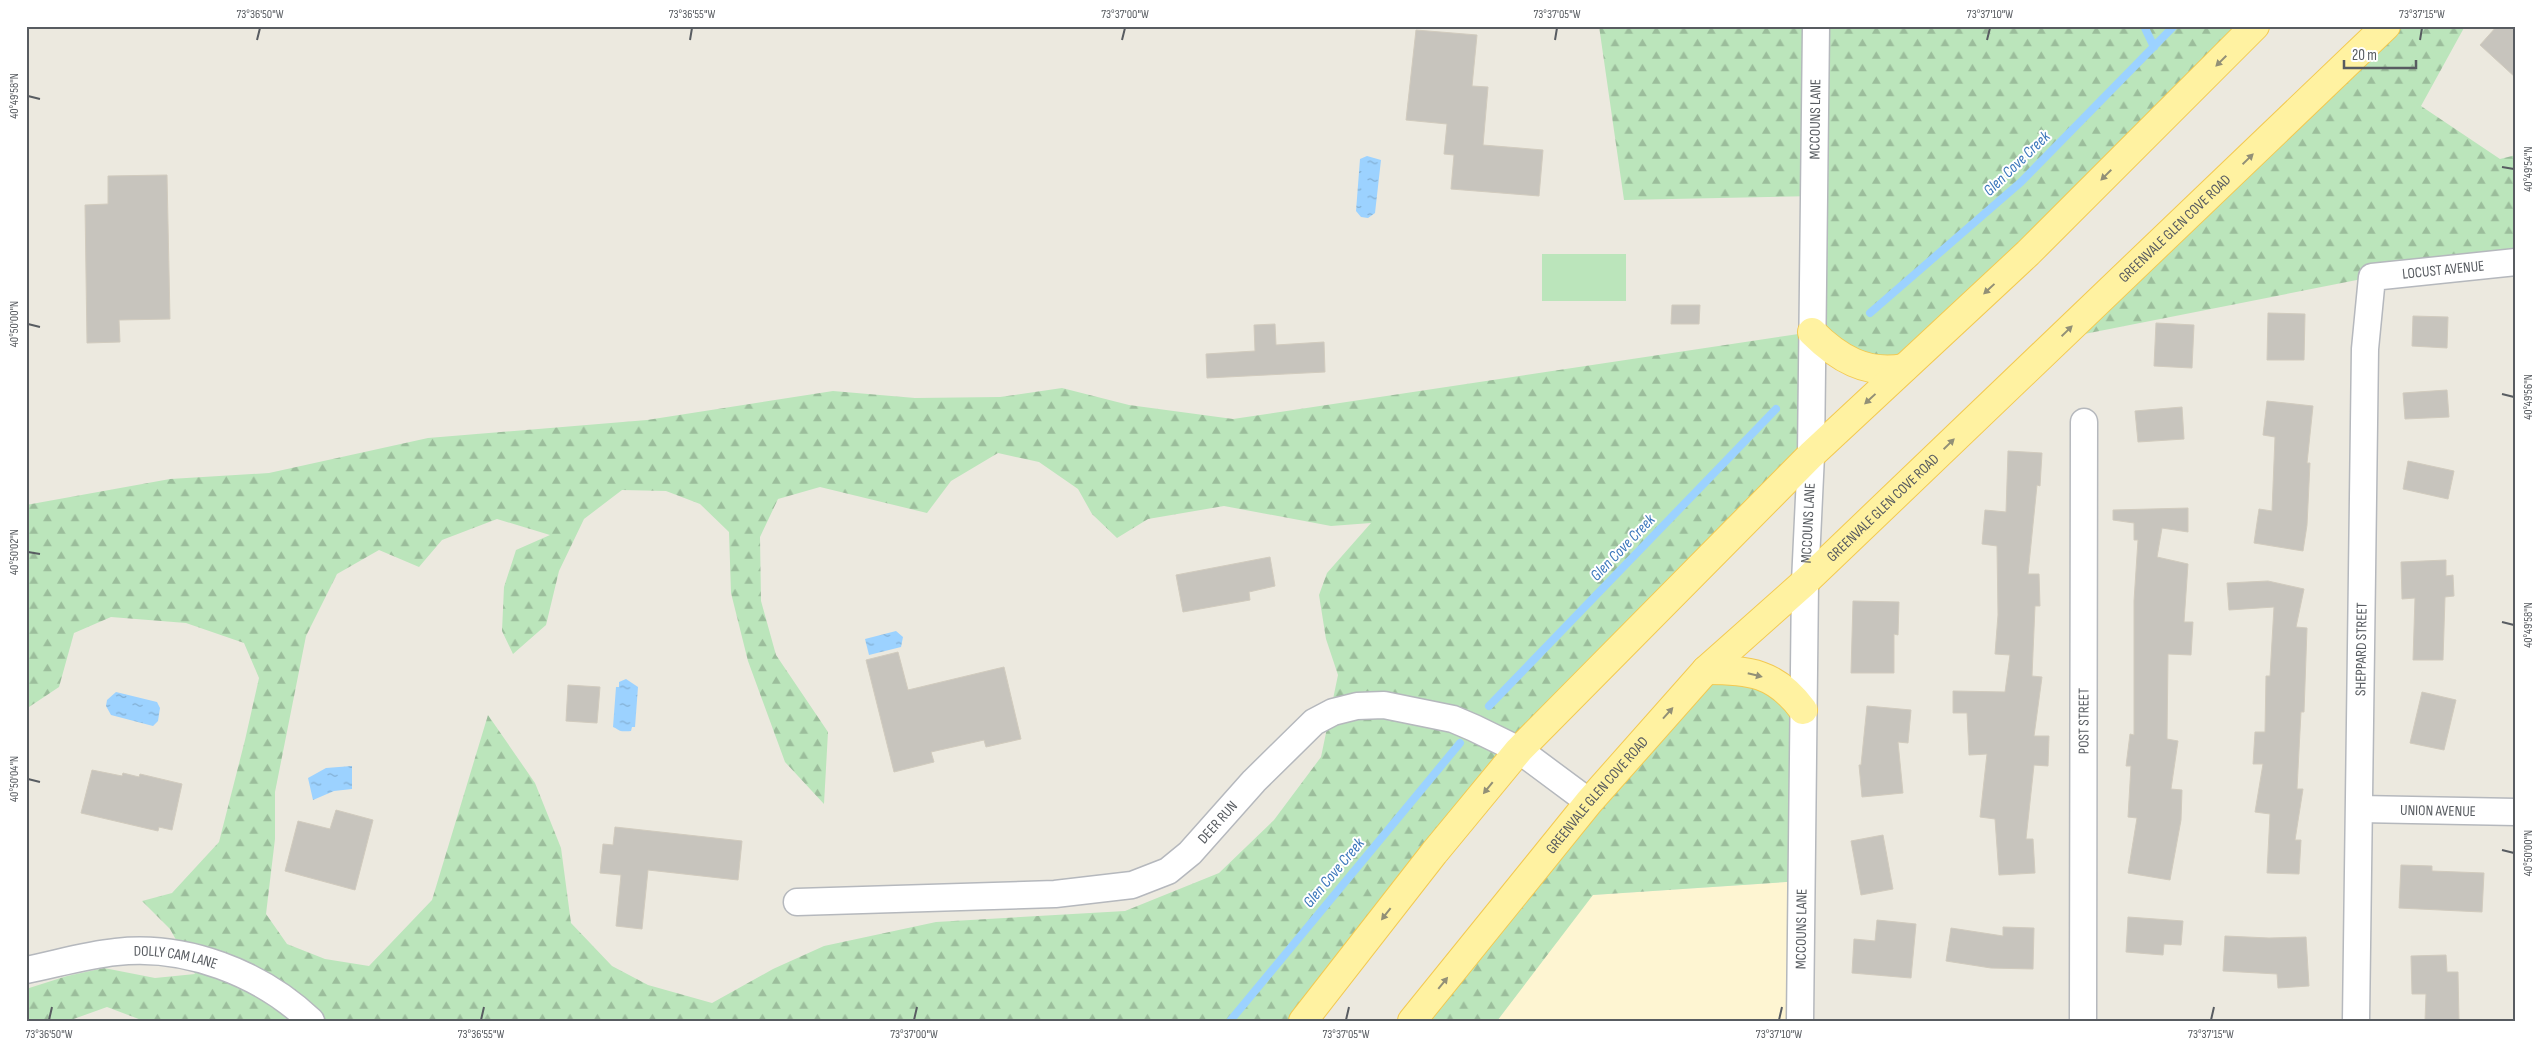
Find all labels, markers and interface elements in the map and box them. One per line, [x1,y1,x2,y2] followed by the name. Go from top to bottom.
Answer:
[236,7,284,22] text: 73°36'50"W
[669,7,715,22] text: 73°36'55"W
[1101,7,1149,22] text: 73°37'00"W
[1534,7,1581,22] text: 73°37'05"W
[1967,7,2013,22] text: 73°37'10"W
[2399,7,2445,22] text: 73°37'15"W
[2344,38,2417,70] scale bar
[2352,46,2377,65] text: 20 m
[2215,55,2227,67] one-way arrow
[7,73,22,119] text: 40°49'58"N
[1805,79,1825,160] street label: MCCOUNS LANE
[1980,127,2055,200] water label: Glen Cove Creek
[2521,146,2536,192] text: 40°49'54"N
[2242,153,2254,165] one-way arrow
[2100,169,2112,181] one-way arrow
[2114,170,2235,286] street label: GREENVALE GLEN COVE ROAD
[2401,256,2485,283] street label: LOCUST AVENUE
[1984,283,1996,295] one-way arrow
[7,301,22,347] text: 40°50'00"N
[2061,326,2073,338] one-way arrow
[2521,374,2536,420] text: 40°49'56"N
[1864,394,1877,405] one-way arrow
[1943,438,1955,450] one-way arrow
[1823,449,1943,566] street label: GREENVALE GLEN COVE ROAD
[1796,482,1819,564] street label: MCCOUNS LANE
[1587,510,1660,585] water label: Glen Cove Creek
[7,529,22,575] text: 40°50'02"N
[2351,602,2371,696] street label: SHEPPARD STREET
[2521,602,2536,648] text: 40°49'58"N
[1747,671,1762,679] one-way arrow
[2074,688,2093,754] street label: POST STREET
[1662,708,1674,720] one-way arrow
[1541,732,1652,858] street label: GREENVALE GLEN COVE ROAD
[7,756,22,802] text: 40°50'04"N
[1482,781,1493,794] one-way arrow
[1193,797,1241,848] street label: DEER RUN
[2400,800,2476,821] street label: UNION AVENUE
[2521,830,2536,876] text: 40°50'00"N
[1299,834,1369,912] water label: Glen Cove Creek
[1791,889,1811,969] street label: MCCOUNS LANE
[1381,907,1392,920] one-way arrow
[134,941,220,973] street label: DOLLY CAM LANE
[1438,977,1449,990] one-way arrow
[25,1027,73,1042] text: 73°36'50"W
[458,1027,504,1042] text: 73°36'55"W
[890,1027,938,1042] text: 73°37'00"W
[1323,1027,1370,1042] text: 73°37'05"W
[1756,1027,1802,1042] text: 73°37'10"W
[2188,1027,2234,1042] text: 73°37'15"W

